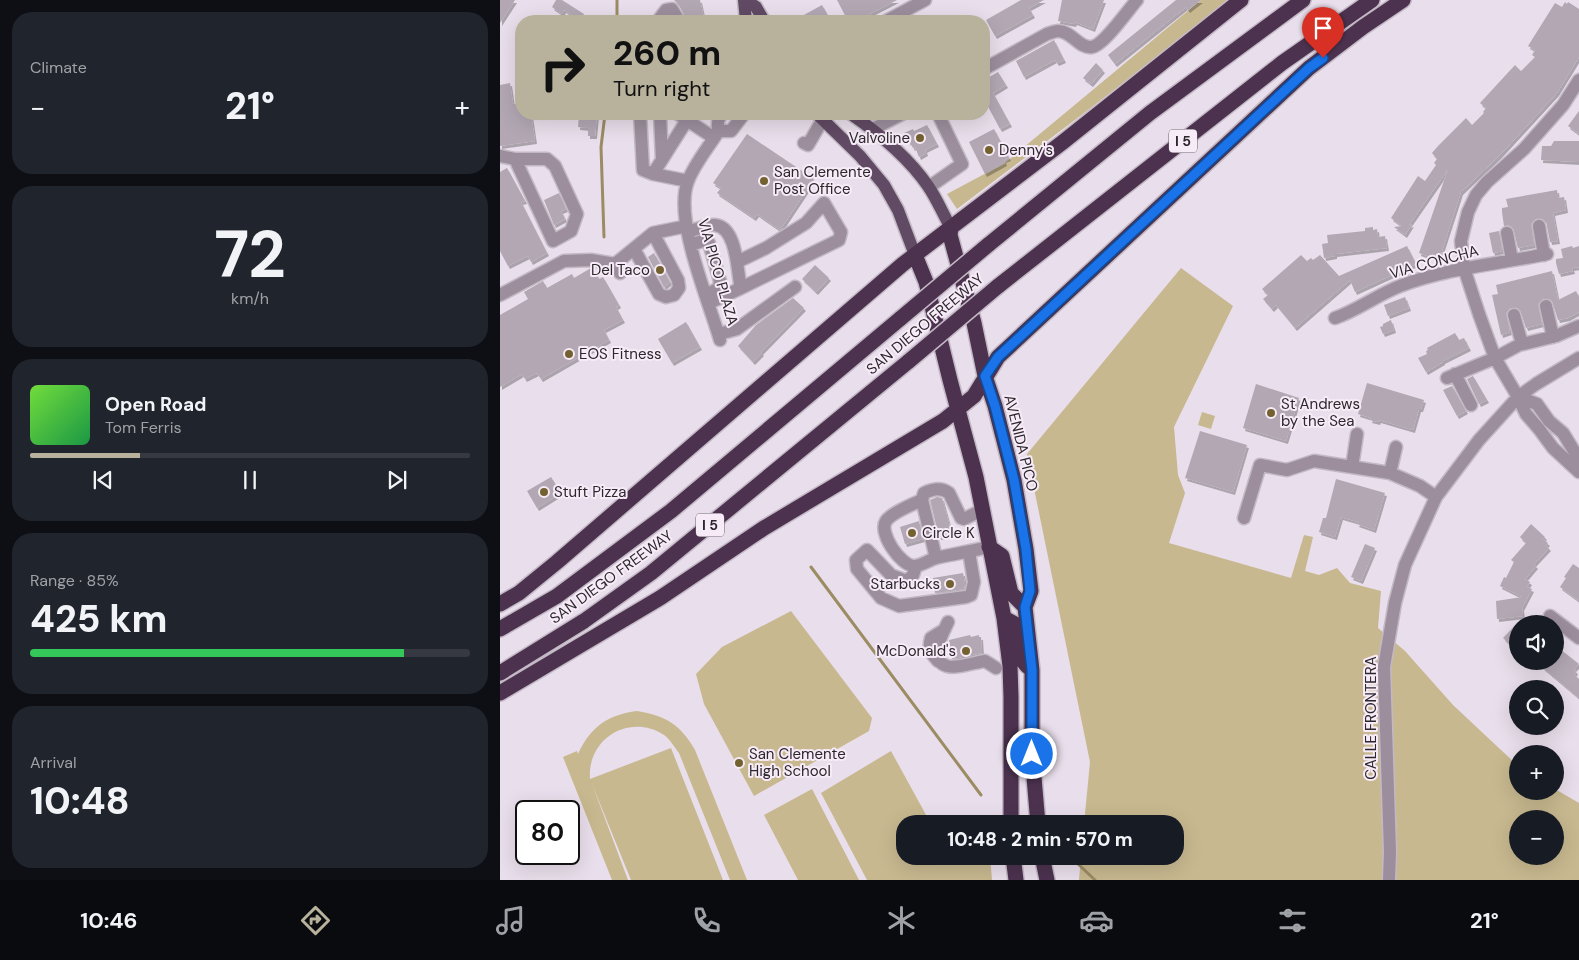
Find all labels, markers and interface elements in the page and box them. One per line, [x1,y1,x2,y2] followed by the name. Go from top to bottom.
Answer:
[1302,7,1344,58] pin
[1309,14,1337,42] icon: arrive
[613,30,721,76] text: 260 m
[530,35,595,100] icon: right
[30,57,87,78] text: Climate
[613,74,710,103] text: Turn right
[225,81,275,131] text: 21°
[30,89,45,126] text: −
[455,89,470,126] text: +
[849,128,910,148] place label: Valvoline
[1169,130,1197,152] road number: I 5
[914,132,926,144] marker: Valvoline
[999,140,1053,160] place label: Denny's
[983,144,995,156] marker: Denny's
[774,162,871,199] place label: San Clemente Post Office
[758,175,770,187] marker: San Clemente Post Office
[214,213,286,297] text: 72
[693,216,743,328] street label: VIA PICO PLAZA
[1387,241,1481,283] street label: VIA CONCHA
[591,260,650,280] place label: Del Taco
[654,264,666,276] marker: Del Taco
[862,269,988,379] street label: SAN DIEGO FREEWAY
[231,288,269,309] text: km/h
[579,344,661,364] place label: EOS Fitness
[563,348,575,360] marker: EOS Fitness
[105,392,207,417] text: Open Road
[999,393,1043,493] street label: AVENIDA PICO
[1281,394,1360,431] place label: St Andrews by the Sea
[1265,407,1277,419] marker: St Andrews by the Sea
[105,417,182,438] text: Tom Ferris
[89,466,117,494] icon: previous
[236,466,264,494] icon: pause
[383,466,411,494] icon: next
[554,482,626,502] place label: Stuft Pizza
[538,486,550,498] marker: Stuft Pizza
[696,514,724,536] road number: I 5
[922,523,975,543] place label: Circle K
[546,525,677,628] street label: SAN DIEGO FREEWAY
[906,527,918,539] marker: Circle K
[30,570,119,591] text: Range · 85%
[870,574,940,594] place label: Starbucks
[944,578,956,590] marker: Starbucks
[30,594,168,644] text: 425 km
[1509,615,1564,865] map controls
[1509,615,1564,670] button: sound
[876,641,956,661] place label: McDonald's
[960,645,972,657] marker: McDonald's
[1361,656,1381,780] street label: CALLE FRONTERA
[1509,680,1564,735] button: search
[1005,727,1057,779] position arrow
[749,744,846,781] place label: San Clemente High School
[1509,745,1564,800] button: +
[30,752,77,773] text: Arrival
[733,757,745,769] marker: San Clemente High School
[30,776,130,826] text: 10:48
[515,800,580,865] speed limit sign: 80
[1509,810,1564,865] button: −
[947,827,1133,852] text: 10:48 · 2 min · 570 m
[298,903,333,938] icon: directions
[493,903,528,938] icon: music
[689,903,724,938] icon: phone
[884,903,919,938] icon: climate
[1079,903,1114,938] icon: car
[1275,903,1310,938] icon: filters
[80,906,138,935] text: 10:46
[1470,906,1499,935] text: 21°

